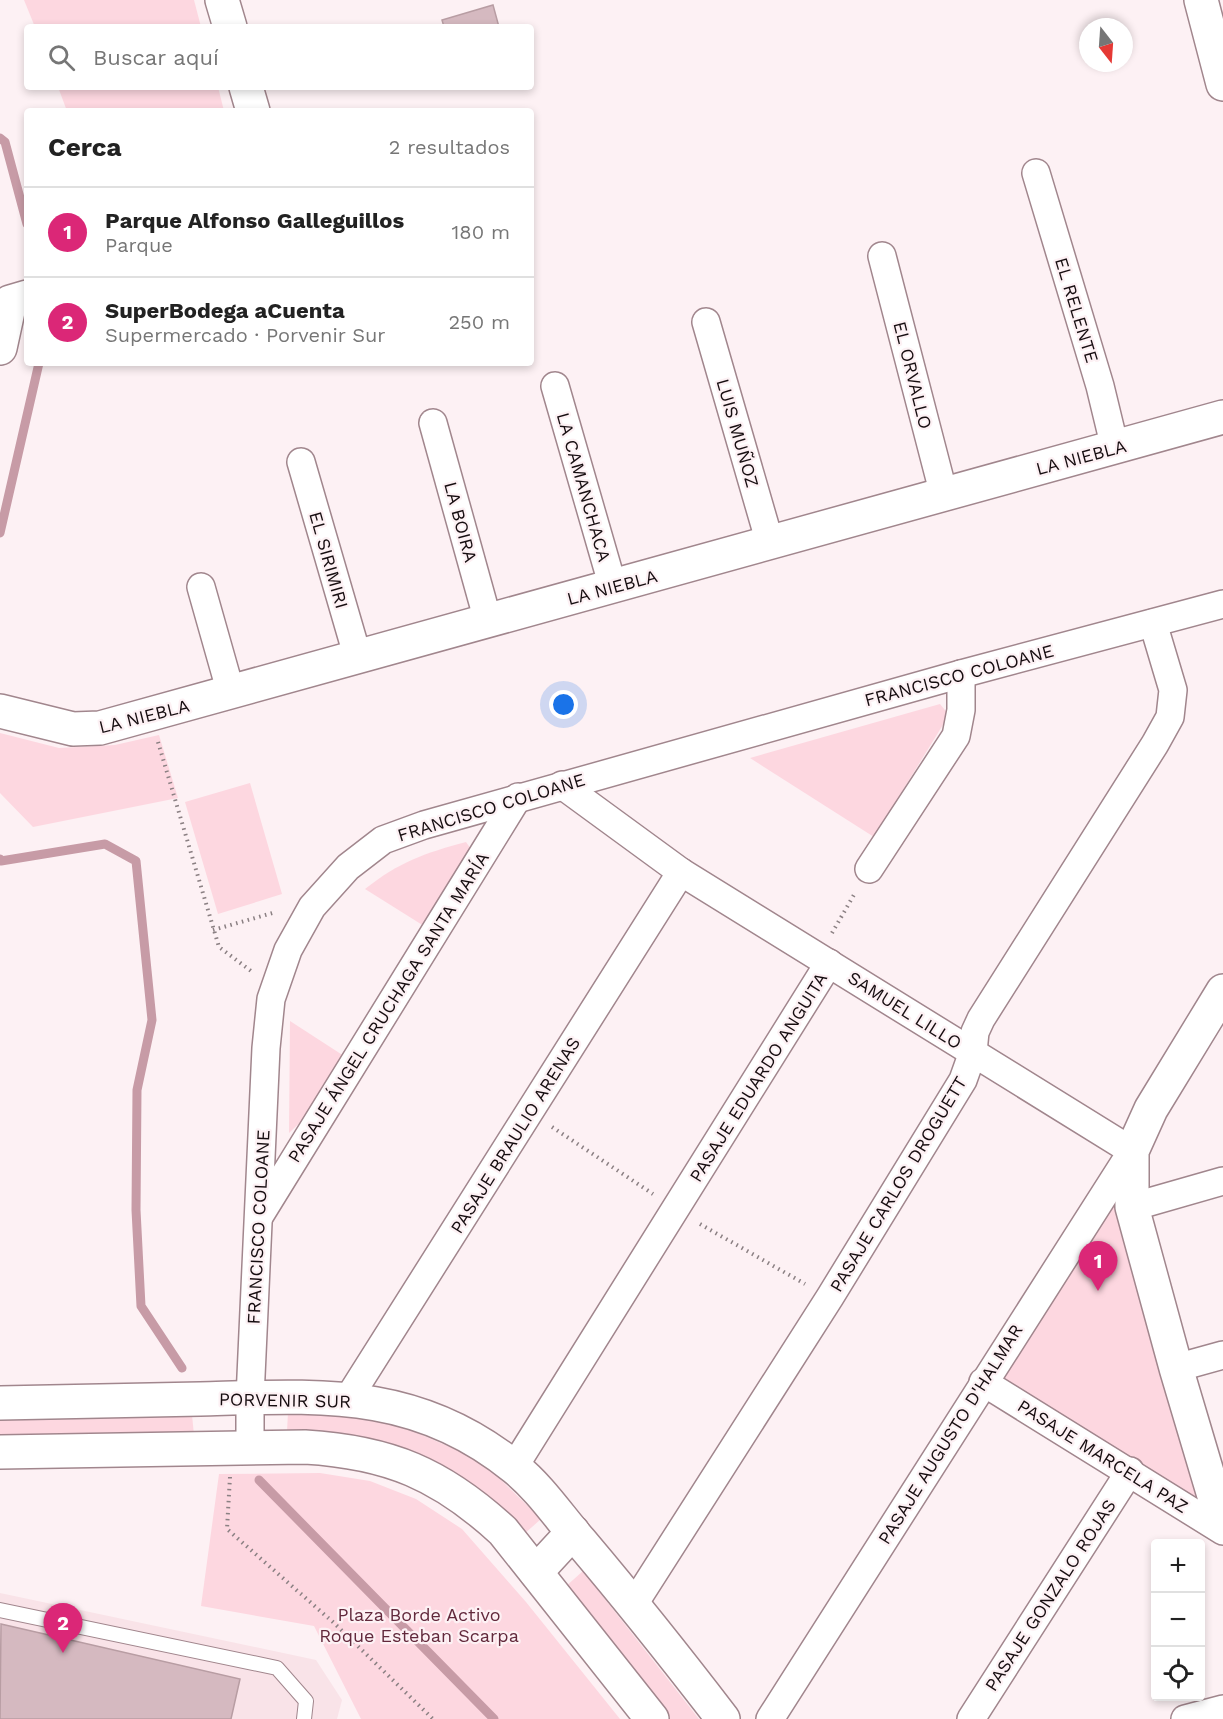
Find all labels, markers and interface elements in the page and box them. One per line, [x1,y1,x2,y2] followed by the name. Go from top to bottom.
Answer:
[1079,18,1133,72] north arrow
[24,24,534,90] search box
[45,41,78,74] icon: search
[93,45,219,70] text: Buscar aquí
[48,132,122,162] text: Cerca
[389,135,510,159] text: 2 resultados
[105,208,404,233] text: Parque Alfonso Galleguillos
[63,220,72,244] text: 1
[452,220,510,244] text: 180 m
[105,233,173,257] text: Parque
[1051,255,1103,365] street label: EL RELENTE
[105,298,345,323] text: SuperBodega aCuenta
[62,310,73,334] text: 2
[448,310,510,334] text: 250 m
[889,319,937,431] street label: EL ORVALLO
[105,323,386,347] text: Supermercado · Porvenir Sur
[712,376,764,490] street label: LUIS MUÑOZ
[553,410,615,564] street label: LA CAMANCHACA
[1034,435,1128,479] street label: LA NIEBLA
[440,479,482,565] street label: LA BOIRA
[305,509,353,611] street label: EL SIRIMIRI
[565,565,659,609] street label: LA NIEBLA
[862,640,1056,710] street label: FRANCISCO COLOANE
[549,690,578,719] your location
[97,695,192,737] street label: LA NIEBLA
[395,768,587,846] street label: FRANCISCO COLOANE
[283,848,493,1166] street label: PASAJE ÁNGEL CRUCHAGA SANTA MARÍA
[844,967,966,1053] street label: SAMUEL LILLO
[685,968,831,1185] street label: PASAJE EDUARDO ANGUITA
[446,1033,584,1237] street label: PASAJE BRAULIO ARENAS
[825,1072,971,1296] street label: PASAJE CARLOS DROGUETT
[242,1129,274,1325] street label: FRANCISCO COLOANE
[1078,1242,1118,1291] pin: 1
[873,1320,1027,1548] street label: PASAJE AUGUSTO D'HALMAR
[219,1388,351,1412] street label: PORVENIR SUR
[1014,1395,1192,1517] street label: PASAJE MARCELA PAZ
[980,1495,1120,1695] street label: PASAJE GONZALO ROJAS
[1151,1539,1205,1701] map controls
[1151,1539,1205,1593] button: +
[1151,1593,1205,1647] button: −
[44,1604,82,1653] pin: 2
[319,1604,519,1646] park label: Plaza Borde Activo Roque Esteban Scarpa
[1151,1647,1205,1701] button: locate

